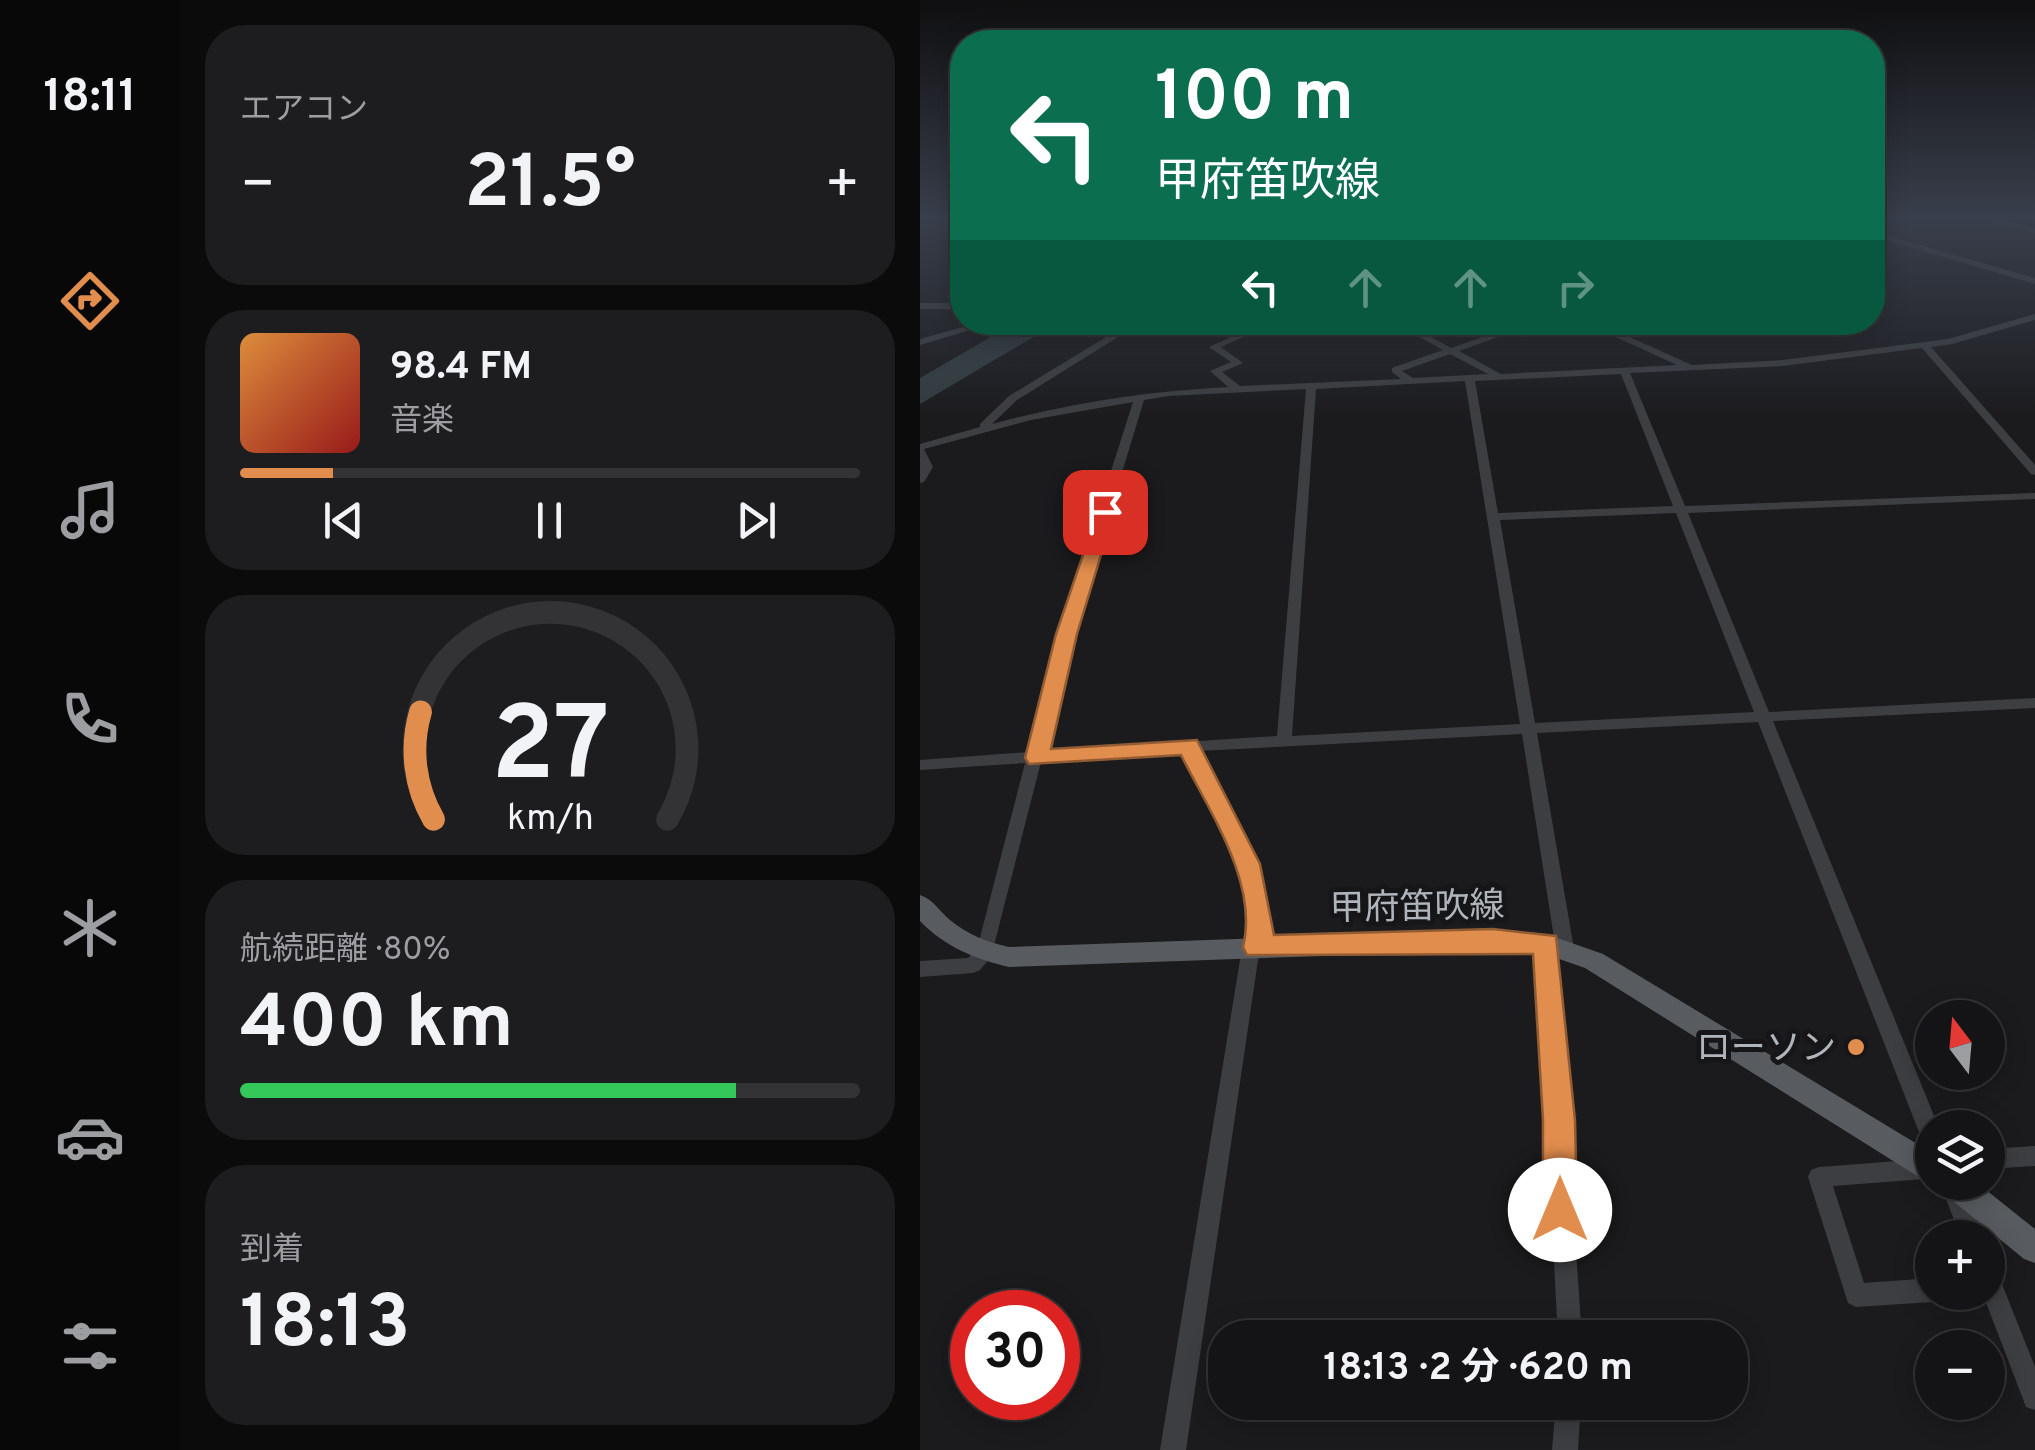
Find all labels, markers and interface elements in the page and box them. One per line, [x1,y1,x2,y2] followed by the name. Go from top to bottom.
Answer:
[1155,56,1354,145] text: 100 m
[43,70,137,127] text: 18:11
[990,70,1120,200] icon: left
[240,91,368,131] text: エアコン
[464,139,636,234] text: 21.5°
[240,152,275,222] text: −
[825,152,860,222] text: +
[1155,155,1380,212] text: 甲府笛吹線
[1233,260,1288,315] icon: left
[1338,260,1393,315] icon: ahead
[1443,260,1498,315] icon: ahead
[1548,260,1603,315] icon: right
[55,266,125,336] icon: directions
[390,344,532,393] text: 98.4 FM
[390,402,454,442] text: 音楽
[1063,470,1148,555] pin
[55,475,125,545] icon: music
[1078,485,1133,540] icon: arrive
[316,493,371,548] icon: previous
[522,493,577,548] icon: pause
[729,493,784,548] icon: next
[55,684,125,754] icon: phone
[491,685,609,817] text: 27
[507,797,593,843] text: km/h
[1329,885,1505,933] street label: 甲府笛吹線
[55,893,125,963] icon: climate
[240,931,451,971] text: 航続距離 · 80%
[240,979,514,1074] text: 400 km
[1915,1000,2005,1090] north arrow
[1915,1000,2005,1420] map controls
[1696,1028,1836,1072] place label: ローソン
[1845,1036,1867,1058] marker: ローソン
[55,1102,125,1172] icon: car
[1915,1110,2005,1200] button: layers
[1508,1158,1612,1262] position arrow
[1915,1220,2005,1310] button: +
[240,1231,304,1271] text: 到着
[240,1279,410,1374] text: 18:13
[950,1290,1080,1420] speed limit sign: 30
[55,1311,125,1381] icon: filters
[1915,1330,2005,1420] button: −
[1323,1345,1633,1394] text: 18:13 · 2 分 · 620 m

